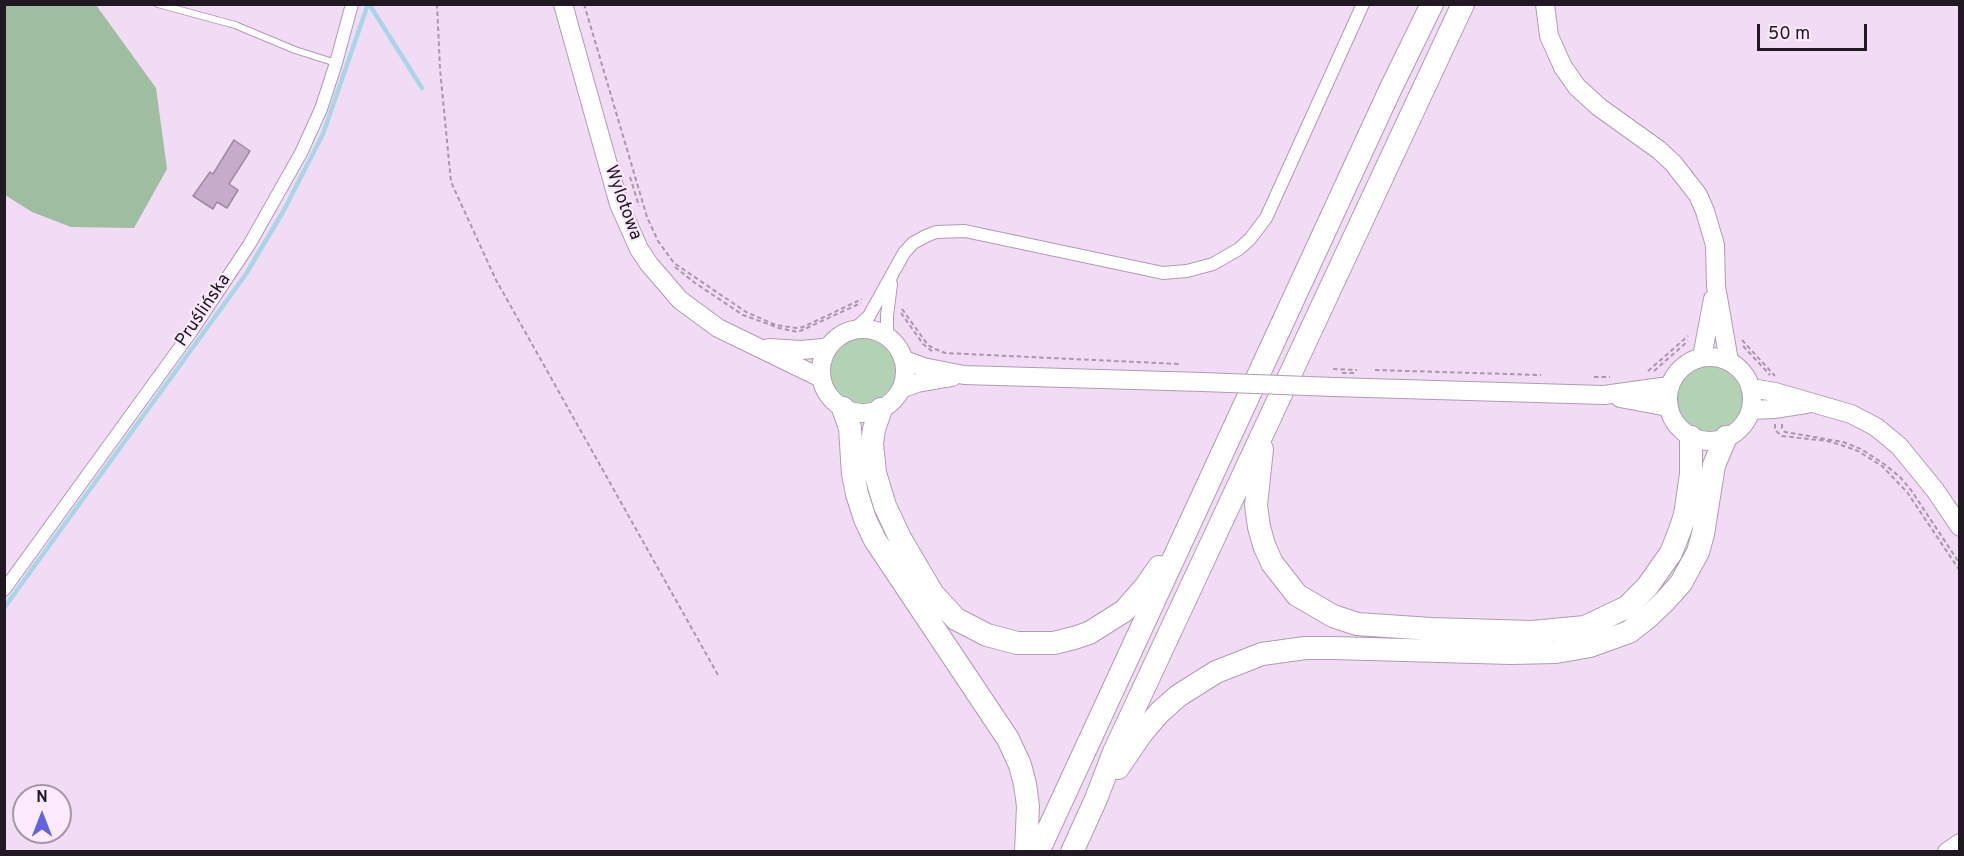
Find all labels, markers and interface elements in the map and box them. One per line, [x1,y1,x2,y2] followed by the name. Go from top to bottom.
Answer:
[1760,12,1870,50] scale bar
[1768,23,1810,46] text: 50 m
[599,163,645,243] street label: Wylotowa
[172,270,236,352] street label: Pruślińska
[12,784,72,844] north arrow
[36,788,48,808] text: N

